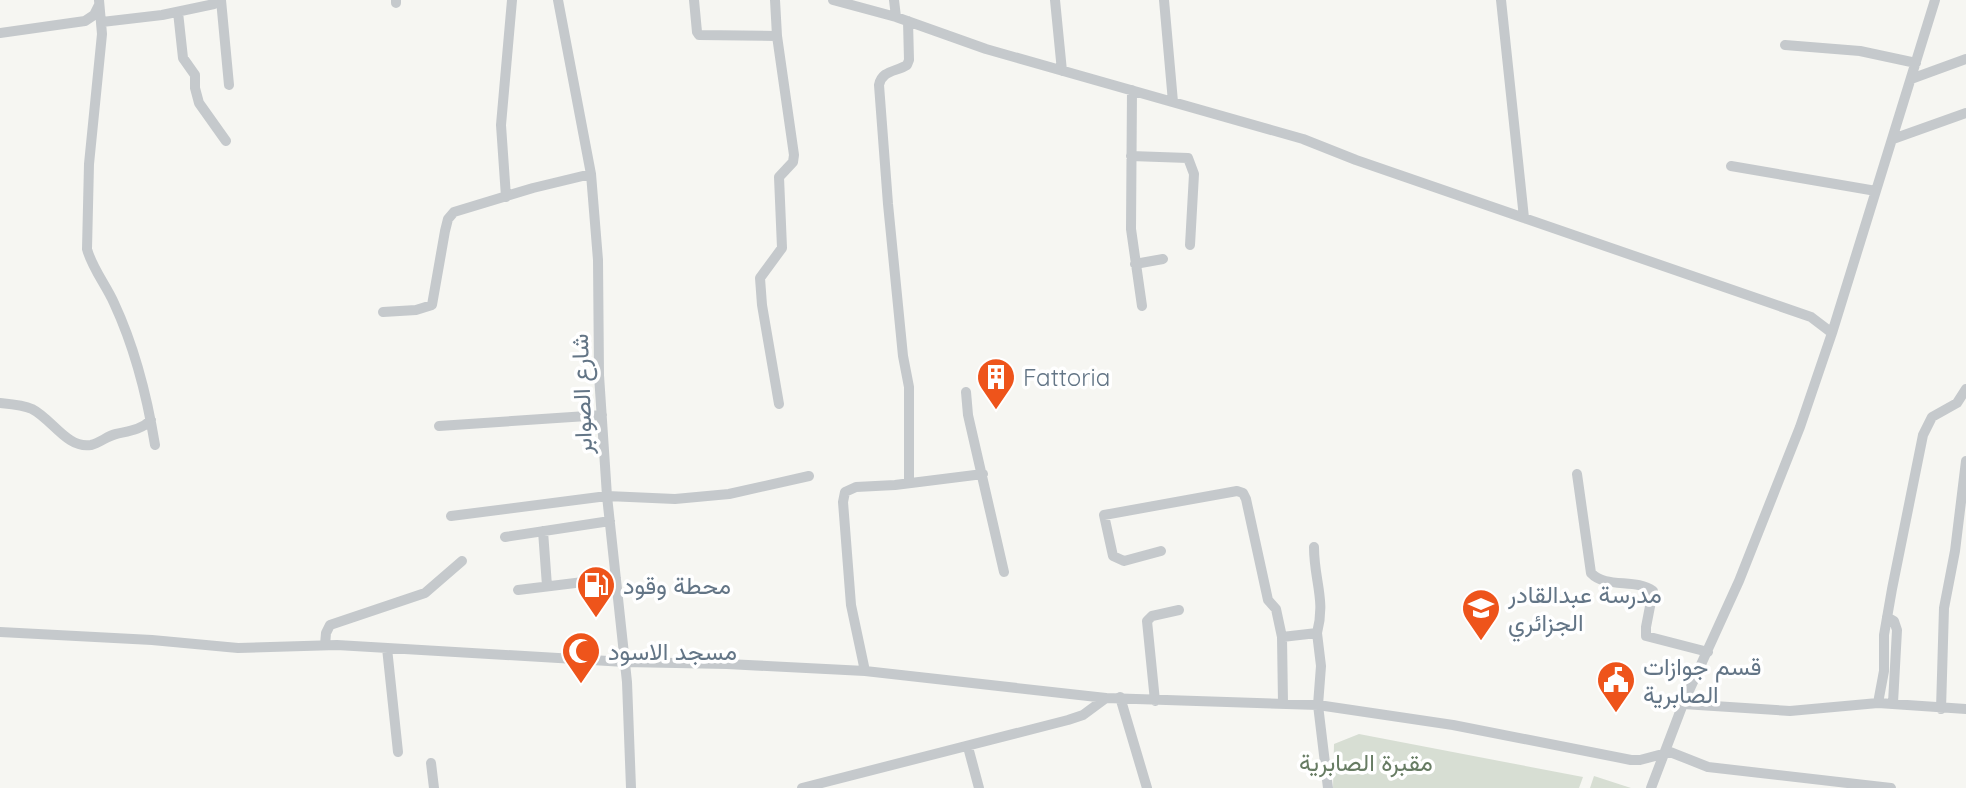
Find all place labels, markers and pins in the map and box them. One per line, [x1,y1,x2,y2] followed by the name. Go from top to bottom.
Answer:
[975,356,1017,411] building icon: Fattoria
[1023,362,1110,392] place label: Fattoria
[575,564,617,619] fuel station icon: محطة وقود
[623,570,731,601] place label: محطة وقود
[1507,579,1662,642] place label: مدرسة عبدالقادر الجزائري
[1460,587,1502,642] school or university icon: مدرسة عبدالقادر الجزائري
[560,630,602,685] mosque icon: مسجد الاسود
[608,636,737,667] place label: مسجد الاسود
[1643,651,1761,710] place label: قسم جوازات الصابرية
[1595,659,1637,714] public building icon: قسم جوازات الصابرية

